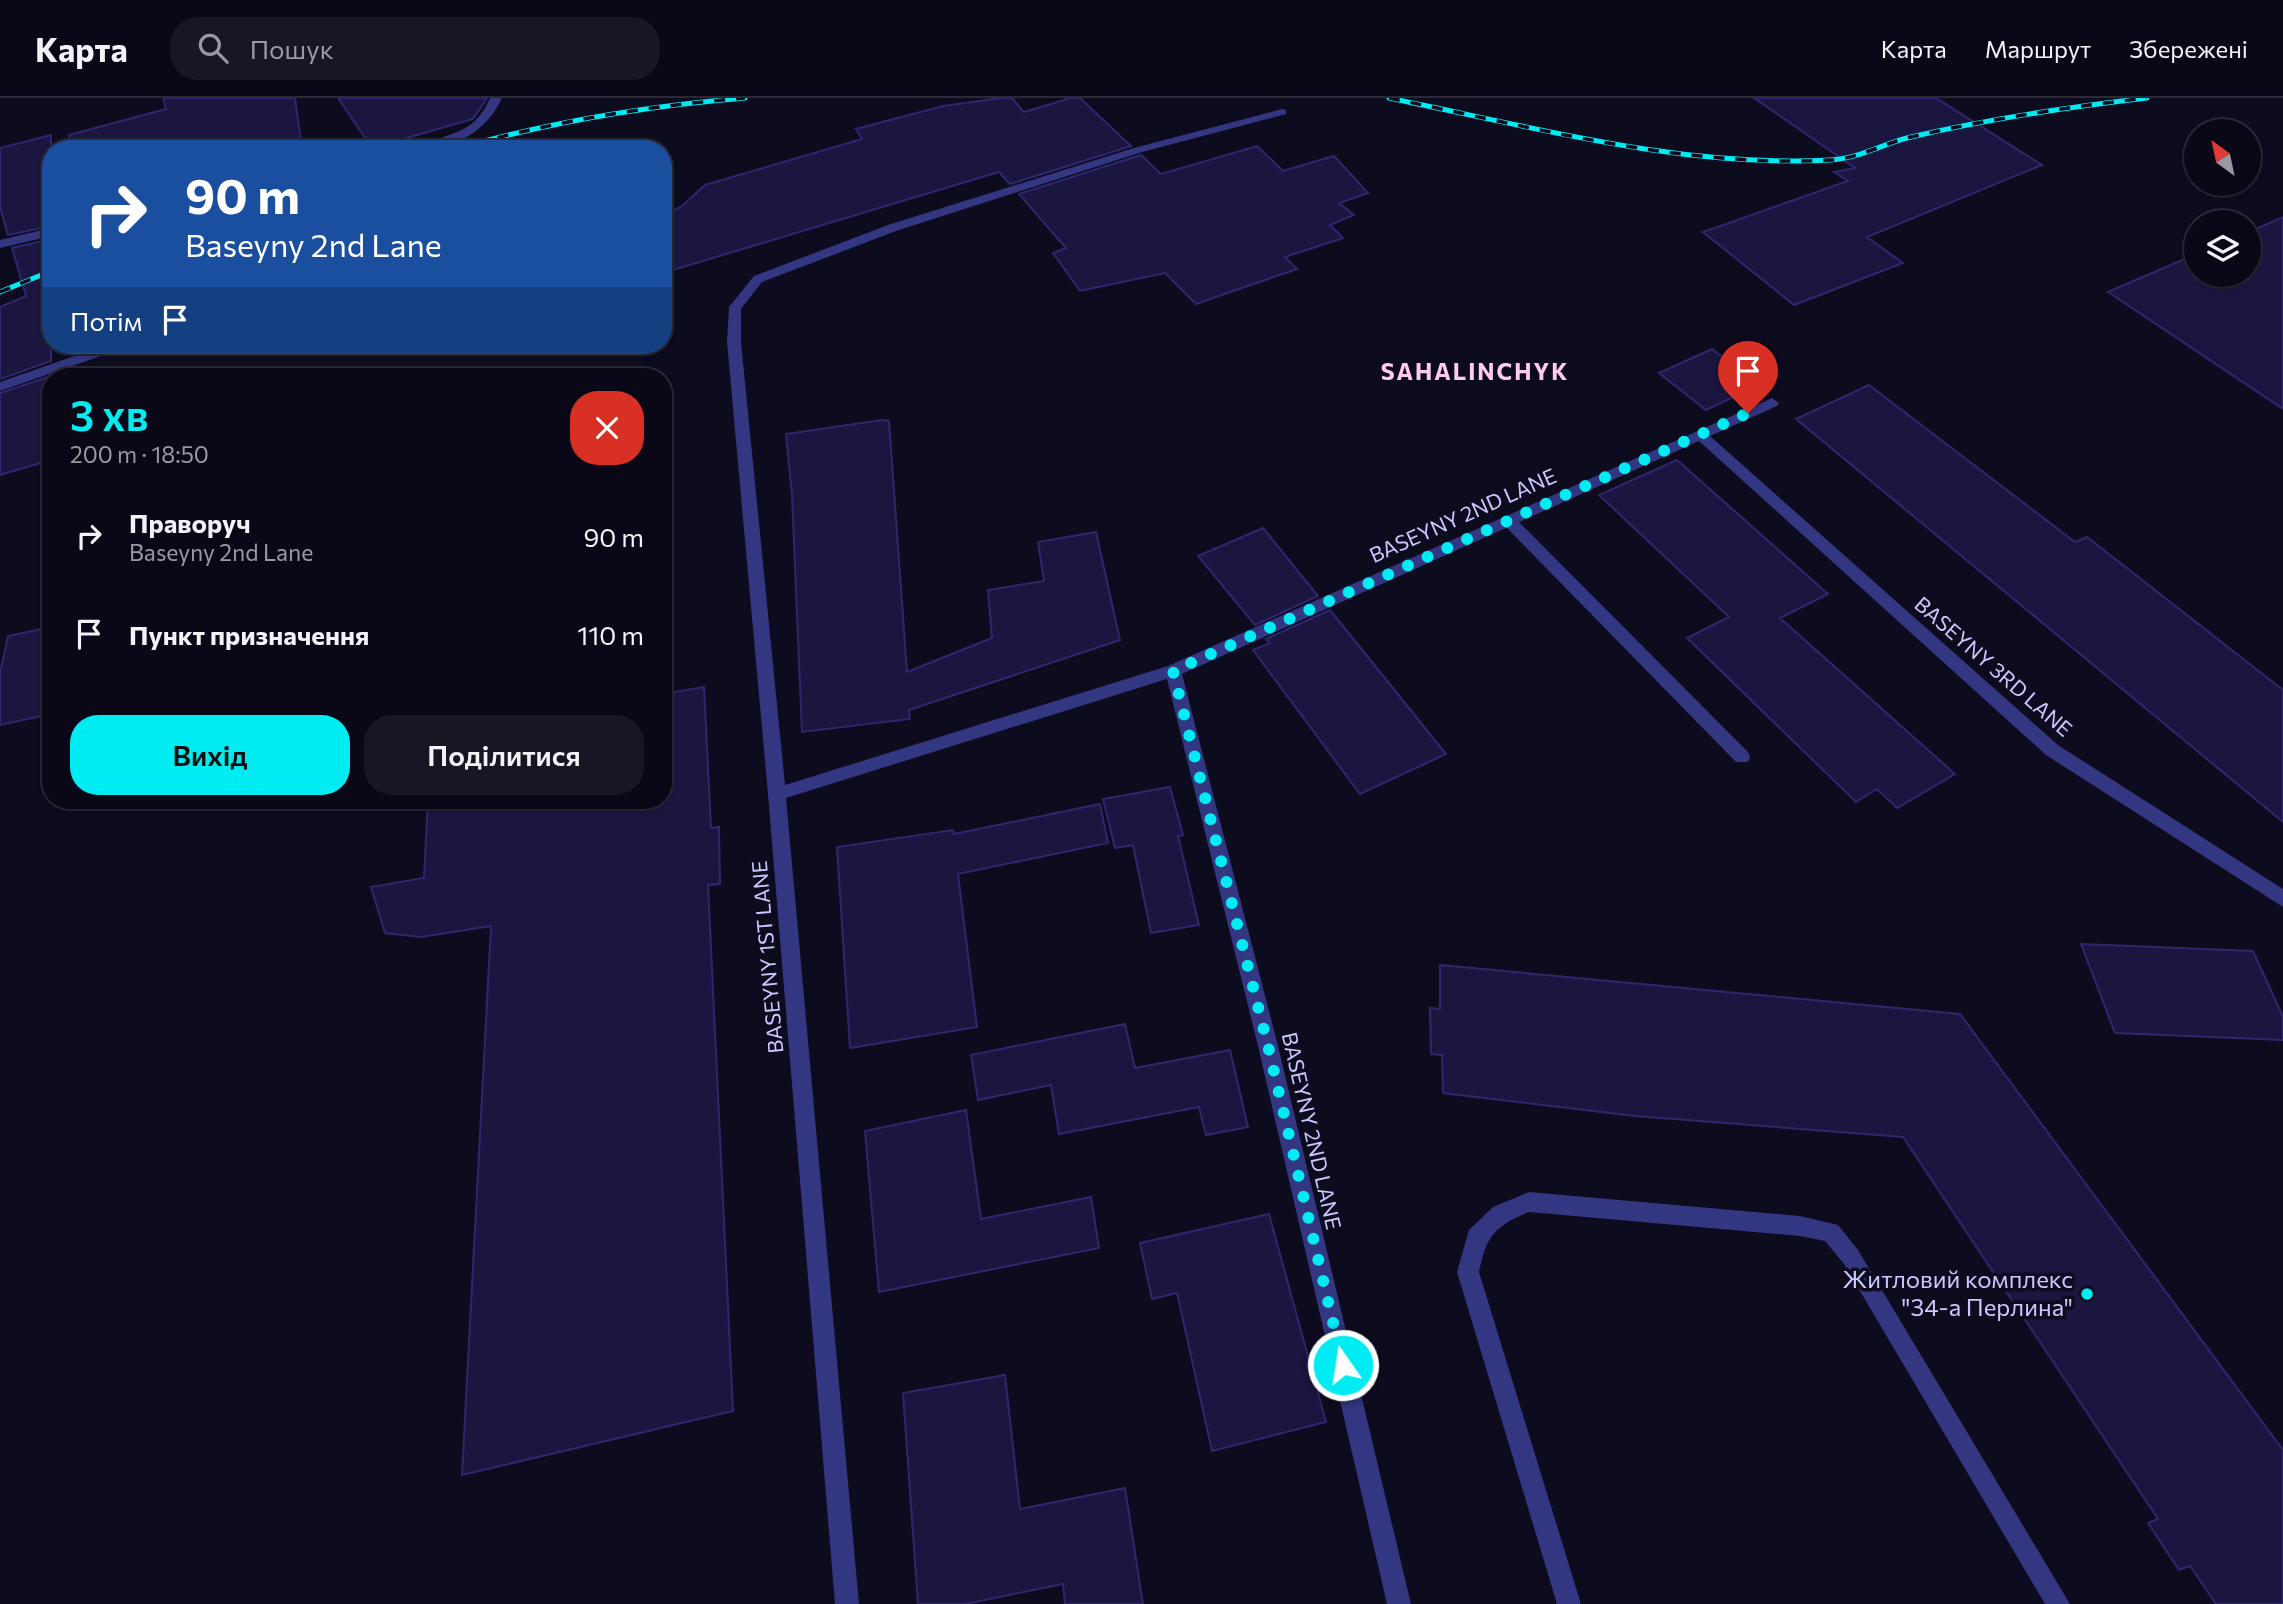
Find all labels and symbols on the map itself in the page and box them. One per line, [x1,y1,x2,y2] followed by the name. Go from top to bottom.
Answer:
[2184,119,2261,196] north arrow
[1718,341,1778,413] pin
[1381,357,1569,385] district label: SAHALINCHYK
[1365,462,1560,567] street label: BASEYNY 2ND LANE
[1910,591,2078,741] street label: BASEYNY 3RD LANE
[746,860,787,1055] street label: BASEYNY 1ST LANE
[1278,1030,1347,1232] street label: BASEYNY 2ND LANE
[1843,1264,2073,1321] place label: Житловий комплекс "34-а Перлина"
[2079,1286,2095,1302] marker: Житловий комплекс "34-а Перлина"
[1306,1328,1380,1402] position arrow

